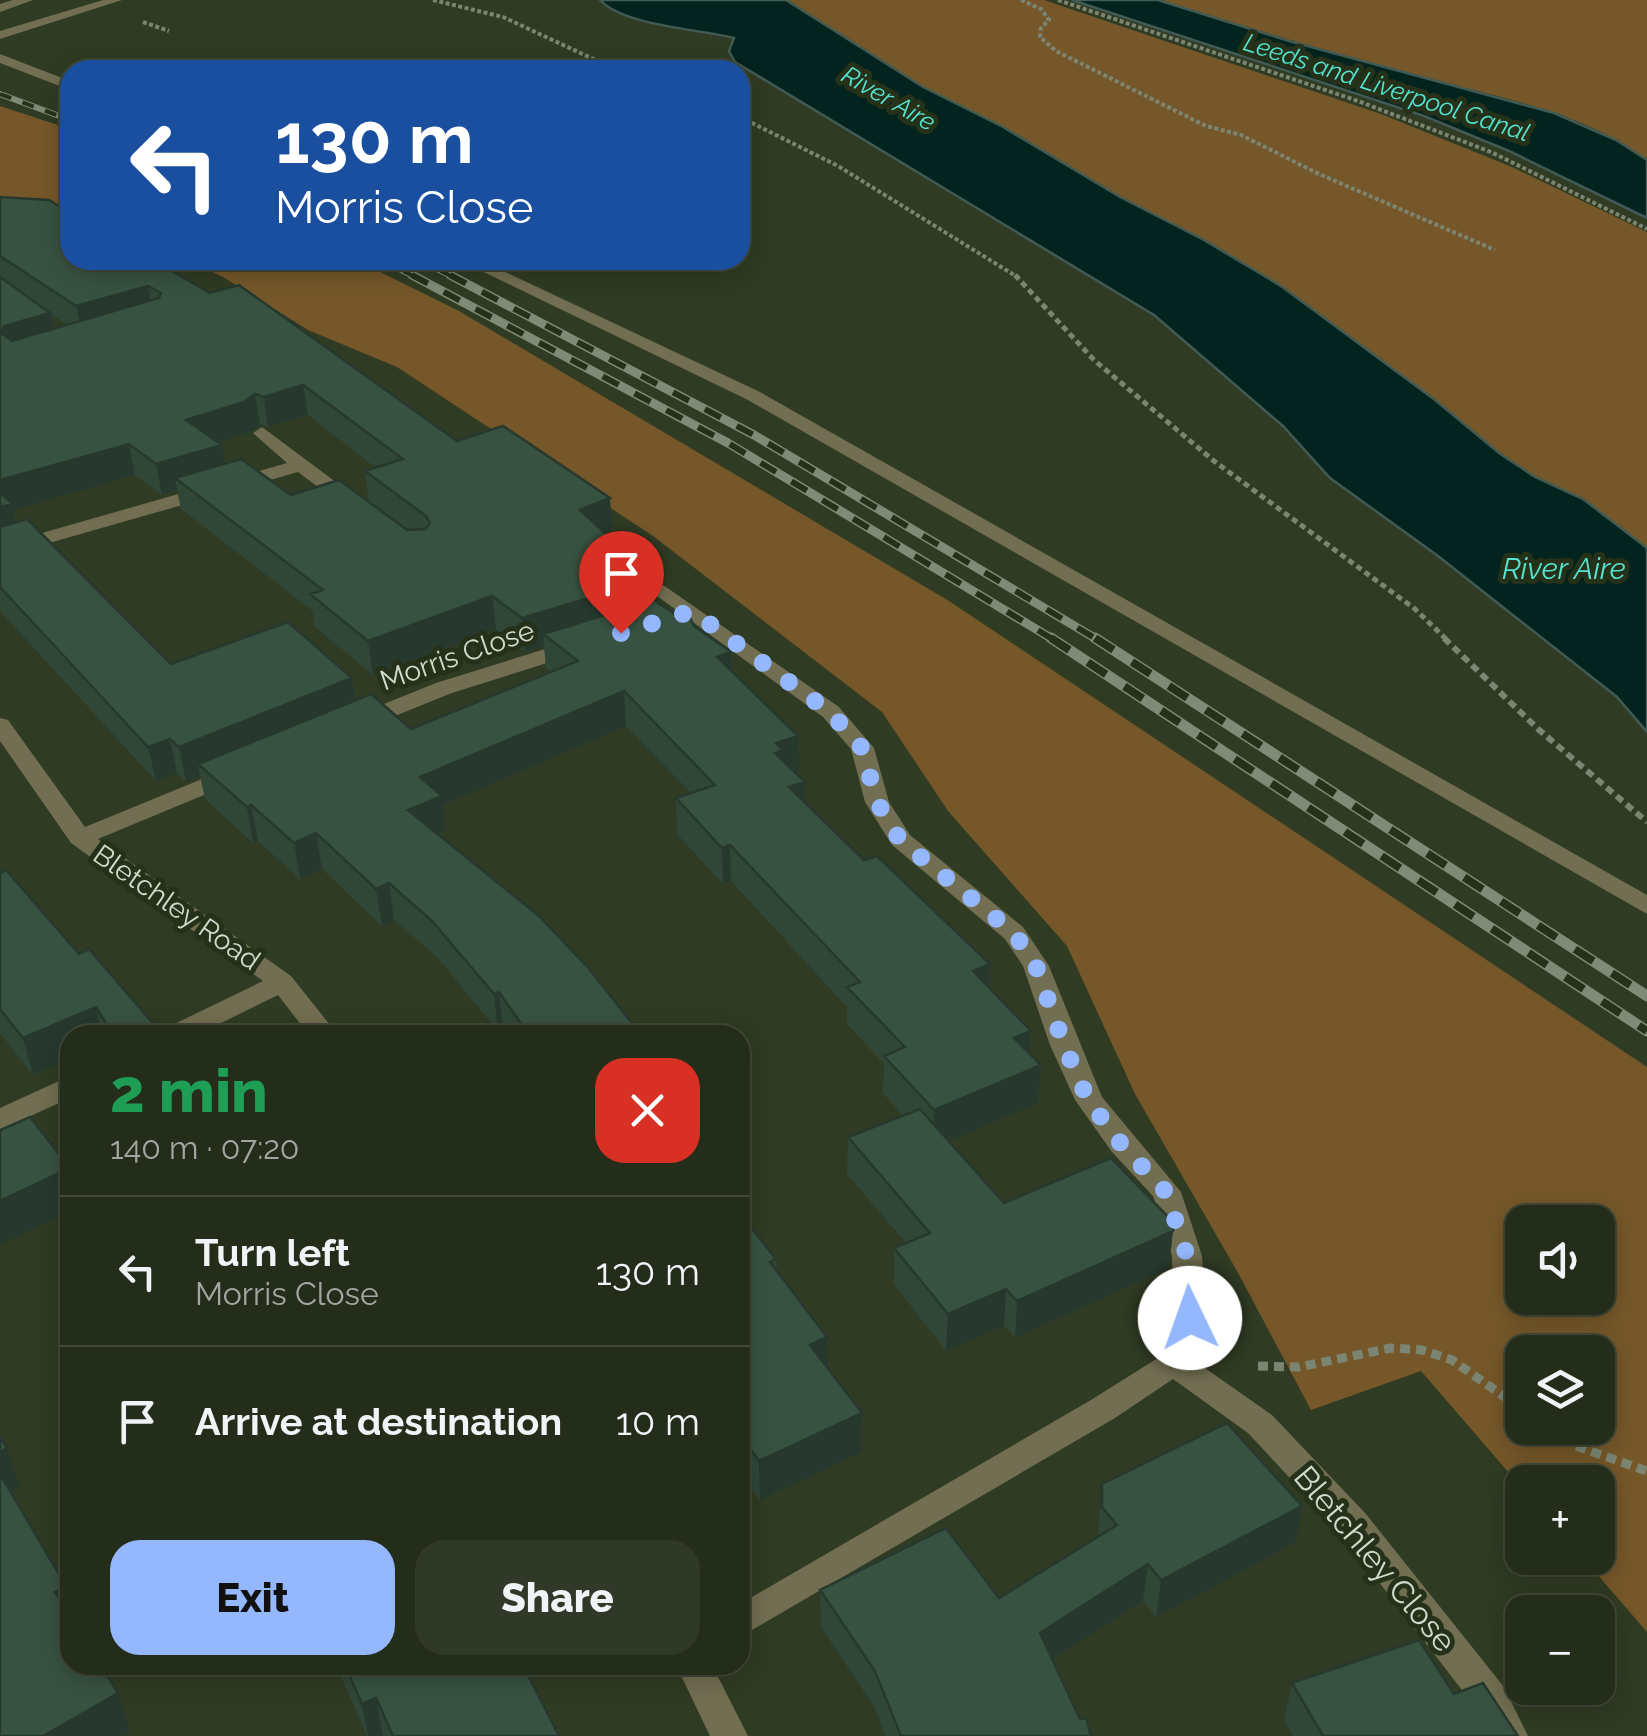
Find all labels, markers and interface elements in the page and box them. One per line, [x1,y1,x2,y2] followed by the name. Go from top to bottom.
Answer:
[1240,27,1534,147] water label: Leeds and Liverpool Canal
[837,59,941,137] water label: River Aire
[275,97,474,179] text: 130 m
[110,100,240,230] icon: left
[275,181,534,234] text: Morris Close
[579,531,664,634] pin
[594,546,649,601] icon: arrive
[1502,551,1626,586] water label: River Aire
[376,614,539,697] street label: Morris Close
[87,838,266,977] street label: Bletchley Road
[110,1056,268,1126] text: 2 min
[595,1058,700,1163] button: close
[110,1129,299,1166] text: 140 m · 07:20
[1505,1205,1615,1705] map controls
[1505,1205,1615,1315] button: sound
[195,1230,350,1275] text: Turn left
[110,1244,165,1299] icon: left
[596,1249,700,1294] text: 130 m
[1138,1266,1242,1370] position arrow
[195,1275,379,1312] text: Morris Close
[1505,1335,1615,1445] button: layers
[110,1394,165,1449] icon: arrive
[195,1399,562,1444] text: Arrive at destination
[616,1399,700,1444] text: 10 m
[1287,1458,1464,1659] street label: Bletchley Close
[1505,1465,1615,1575] button: +
[110,1540,395,1655] button: Exit
[415,1540,700,1655] button: Share
[1505,1595,1615,1705] button: −

